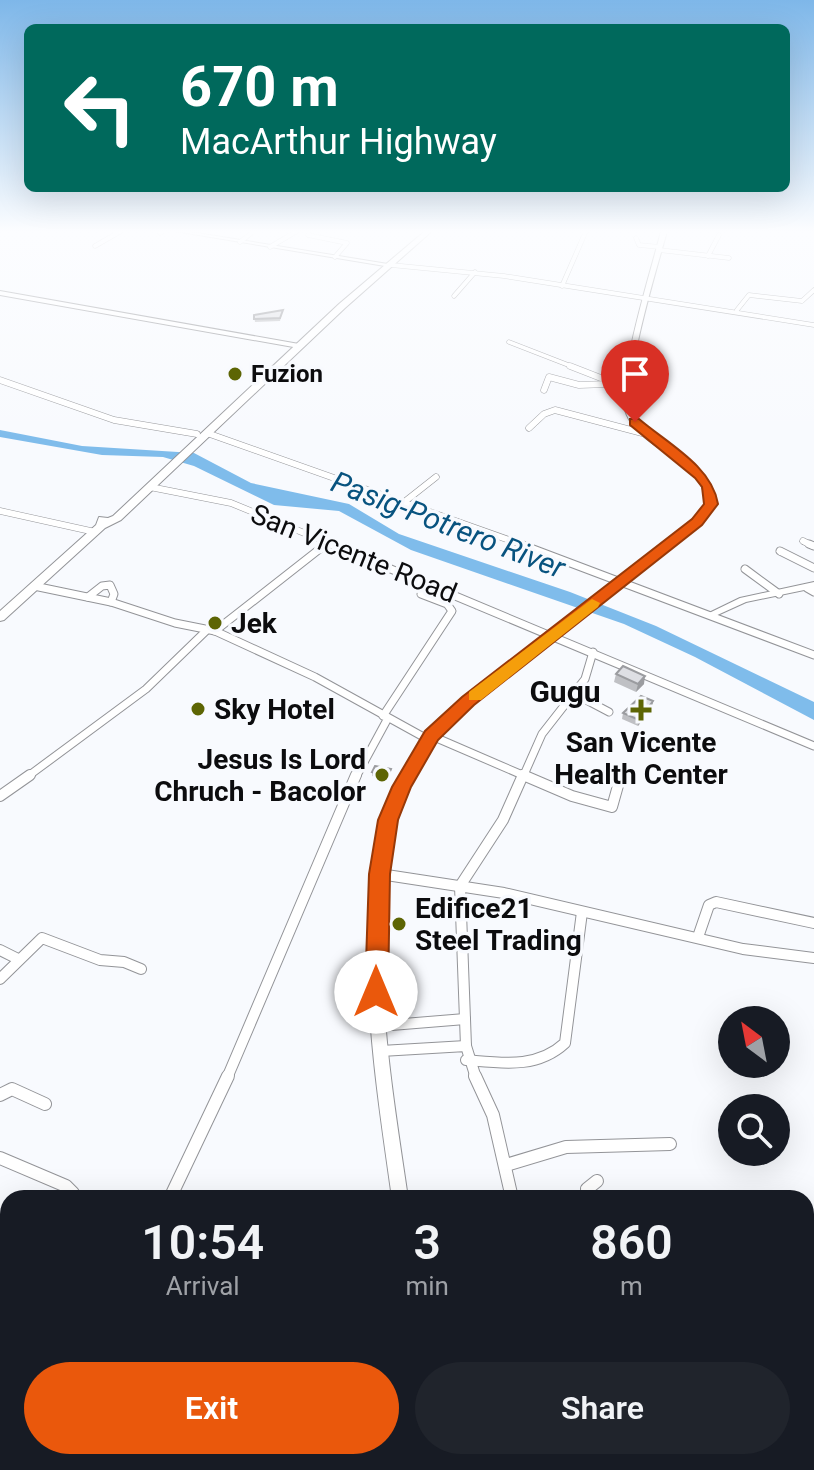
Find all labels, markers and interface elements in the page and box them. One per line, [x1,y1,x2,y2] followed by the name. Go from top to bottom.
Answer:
[180,54,339,120] text: 670 m
[48,56,152,160] icon: left
[180,121,497,163] text: MacArthur Highway
[601,340,669,422] pin
[613,352,657,396] icon: arrive
[251,360,323,388] place label: Fuzion
[226,365,244,383] marker: Fuzion
[326,464,571,586] water label: Pasig-Potrero River
[246,497,462,610] street label: San Vicente Road
[231,607,278,640] place label: Jek
[206,614,224,632] marker: Jek
[529,674,601,709] district label: Gugu
[214,693,335,726] place label: Sky Hotel
[630,699,652,721] marker: San Vicente Health Center
[189,700,207,718] marker: Sky Hotel
[554,726,728,791] place label: San Vicente Health Center
[154,743,366,808] place label: Jesus Is Lord Chruch - Bacolor
[373,766,391,784] marker: Jesus Is Lord Chruch - Bacolor
[415,892,582,957] place label: Edifice21 Steel Trading
[390,915,408,933] marker: Edifice21 Steel Trading
[334,950,418,1034] position arrow
[718,1006,790,1078] north arrow
[718,1006,790,1166] map controls
[718,1094,790,1166] button: search
[141,1214,264,1271] text: 10:54
[414,1214,441,1271] text: 3
[590,1214,673,1271] text: 860
[166,1271,240,1301] text: Arrival
[405,1271,449,1301] text: min
[620,1271,643,1301] text: m
[24,1362,399,1454] button: Exit
[415,1362,790,1454] button: Share

